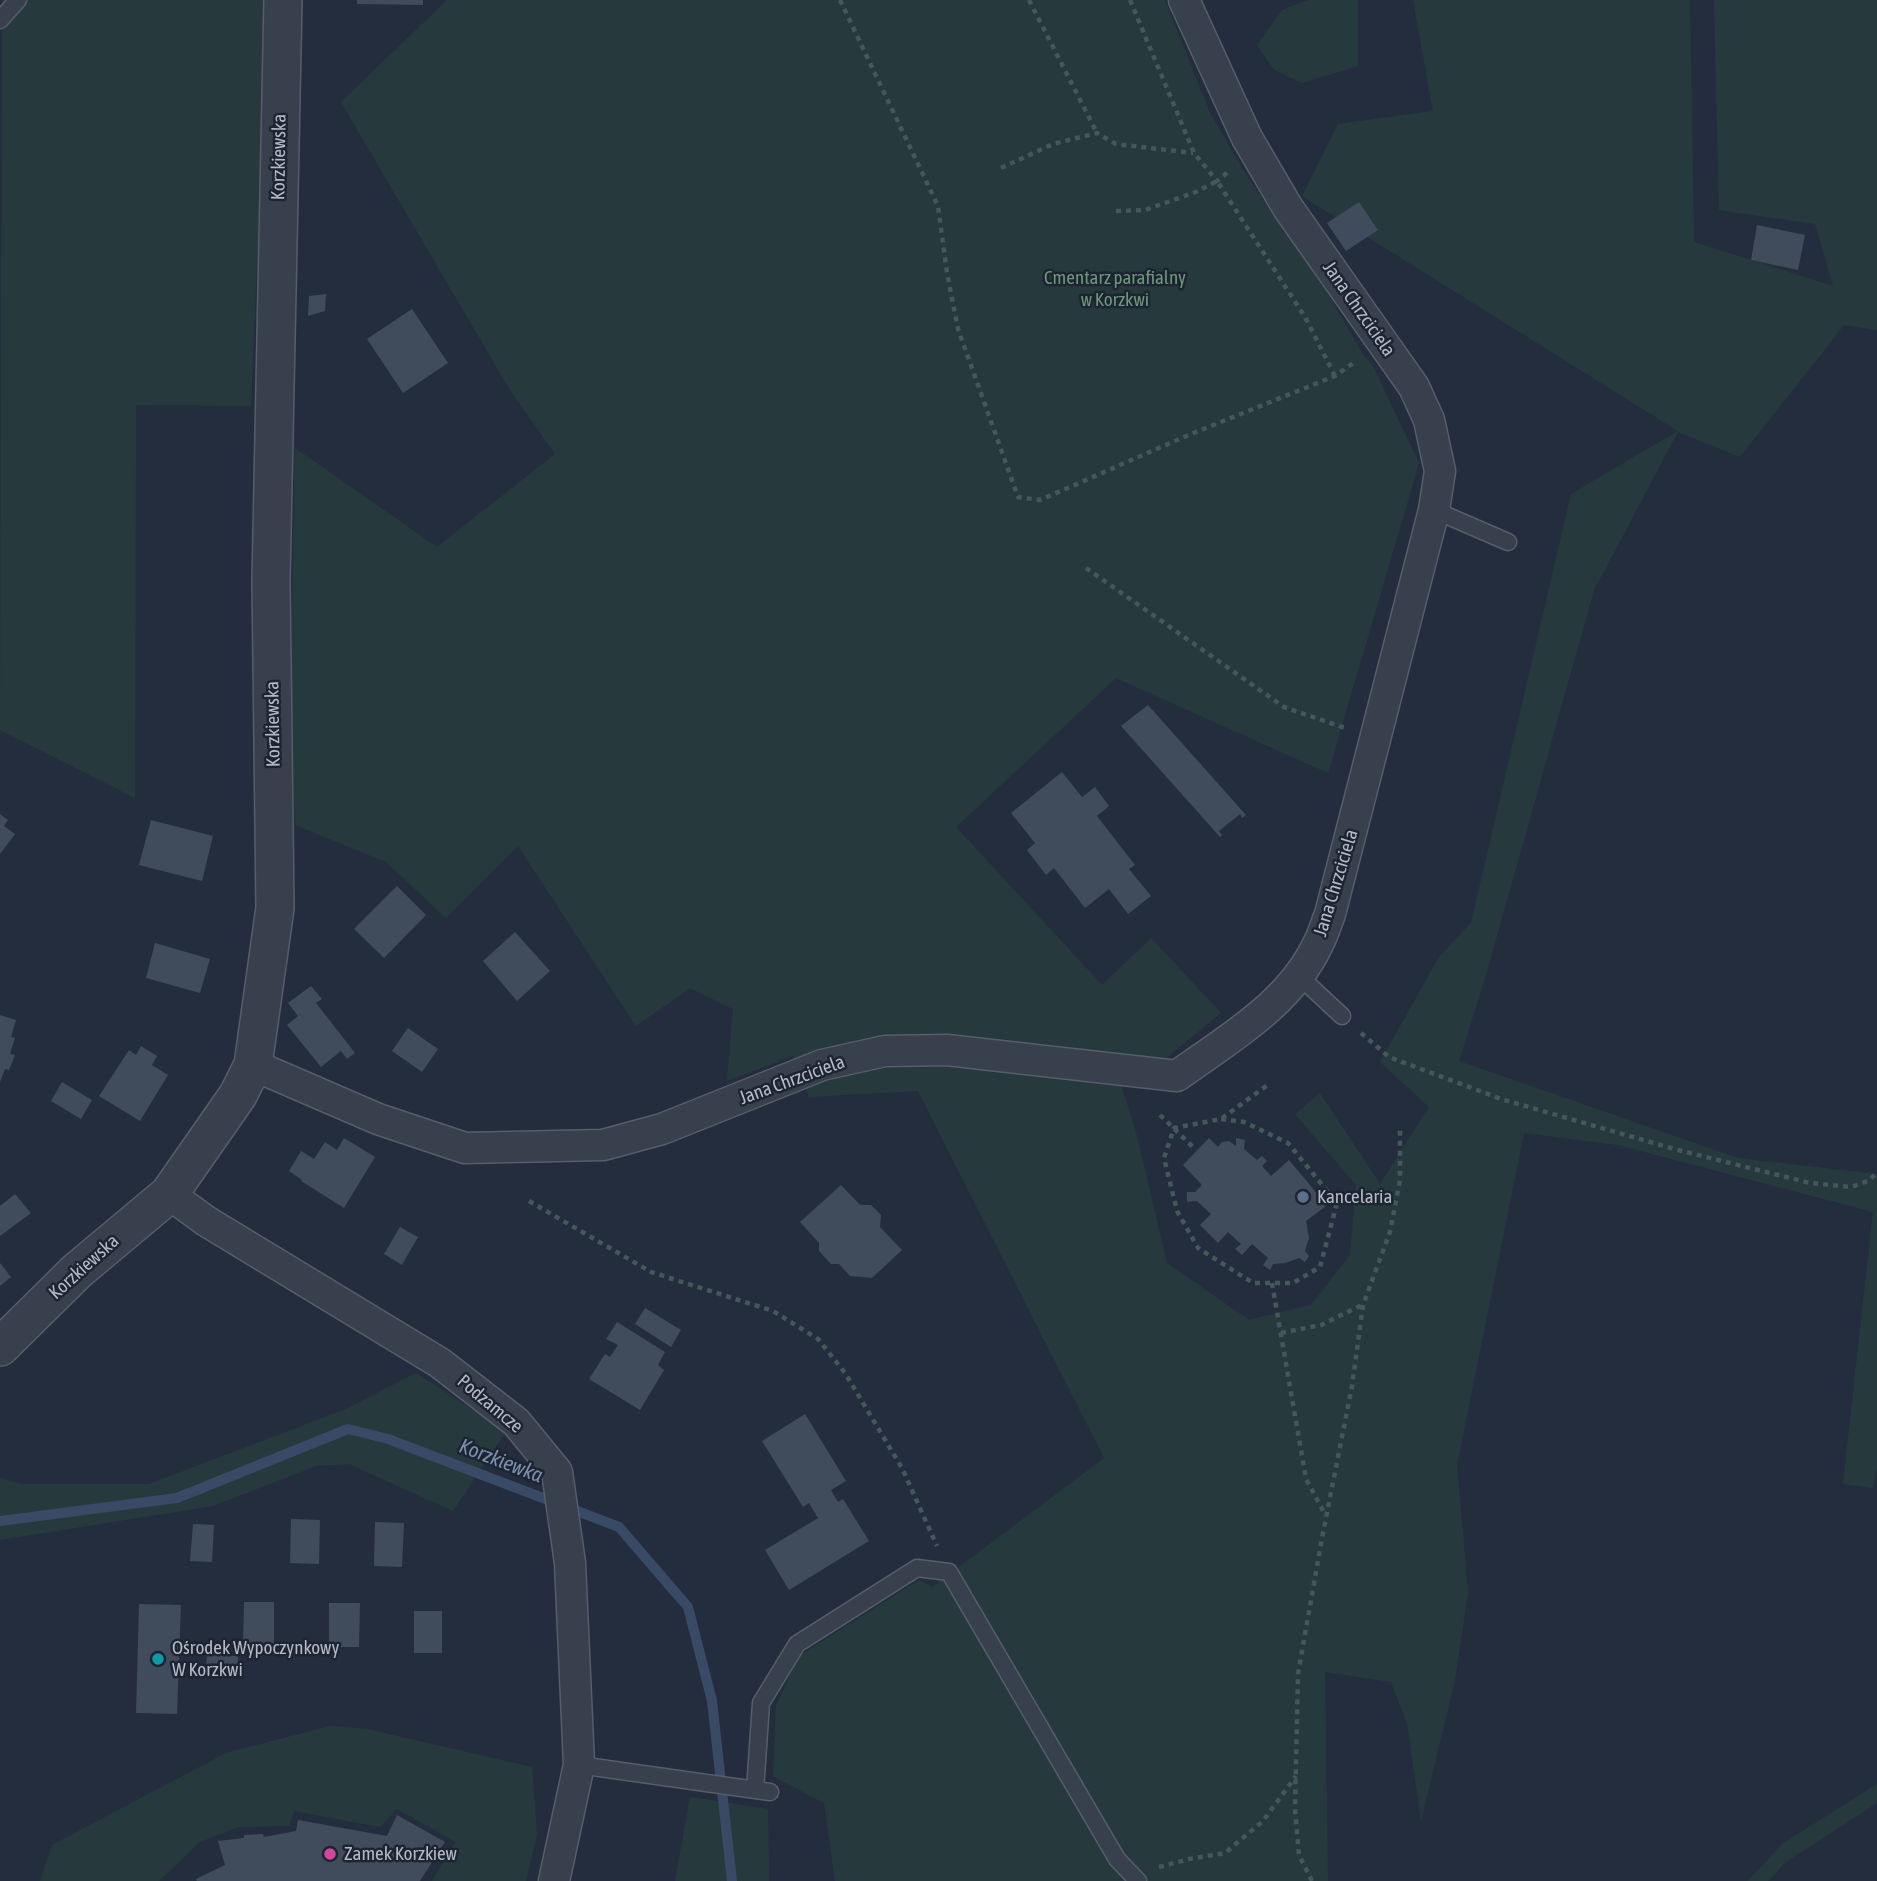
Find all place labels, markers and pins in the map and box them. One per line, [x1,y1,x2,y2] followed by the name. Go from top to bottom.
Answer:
[1317,1186,1392,1208] place label: Kancelaria
[1295,1189,1311,1205] marker: Kancelaria
[172,1637,339,1681] place label: Ośrodek Wypoczynkowy W Korzkwi
[150,1651,166,1667] marker: Ośrodek Wypoczynkowy W Korzkwi
[344,1843,457,1865] place label: Zamek Korzkiew
[322,1846,338,1862] marker: Zamek Korzkiew

